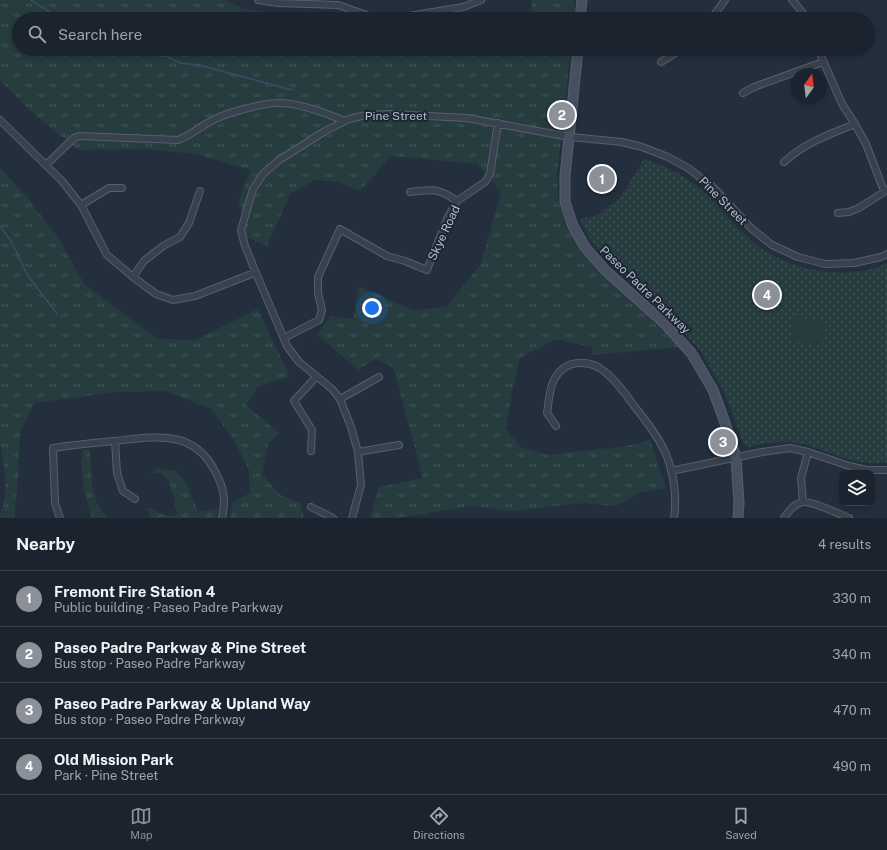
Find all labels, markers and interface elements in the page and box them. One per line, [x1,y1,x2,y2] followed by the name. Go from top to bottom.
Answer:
[12,12,875,56] search box
[26,23,48,45] icon: search
[58,26,142,43] text: Search here
[791,68,827,104] north arrow
[549,100,575,130] pin: 2
[365,109,427,123] street label: Pine Street
[589,164,615,194] pin: 1
[696,174,750,228] street label: Pine Street
[425,203,463,263] street label: Skye Road
[597,243,693,337] street label: Paseo Padre Parkway
[754,280,780,310] pin: 4
[362,298,382,318] your location
[710,427,736,457] pin: 3
[839,470,875,506] map controls
[839,470,875,506] button: layers
[16,534,75,554] text: Nearby
[818,537,871,552] text: 4 results
[54,583,215,600] text: Fremont Fire Station 4
[26,591,32,606] text: 1
[832,591,871,606] text: 330 m
[54,600,283,615] text: Public building · Paseo Padre Parkway
[54,639,306,656] text: Paseo Padre Parkway & Pine Street
[25,647,33,662] text: 2
[832,647,871,662] text: 340 m
[54,656,246,671] text: Bus stop · Paseo Padre Parkway
[54,695,311,712] text: Paseo Padre Parkway & Upland Way
[25,703,33,718] text: 3
[833,703,871,718] text: 470 m
[54,712,246,727] text: Bus stop · Paseo Padre Parkway
[54,751,174,768] text: Old Mission Park
[25,759,33,774] text: 4
[832,759,871,774] text: 490 m
[54,768,158,783] text: Park · Pine Street
[130,805,153,841] tab: Map
[413,805,465,841] tab: Directions
[725,805,757,841] tab: Saved

